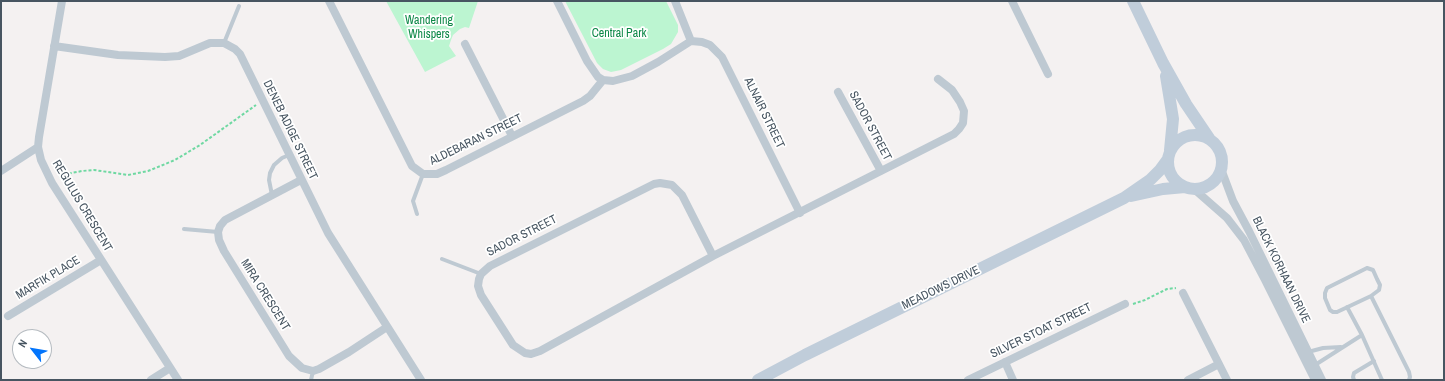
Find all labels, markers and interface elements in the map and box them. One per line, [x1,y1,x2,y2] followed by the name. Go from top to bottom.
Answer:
[405,14,453,42] park label: Wandering Whispers
[592,27,646,41] park label: Central Park
[741,75,787,151] street label: ALNAIR STREET
[260,78,320,182] street label: DENEB ADIGE STREET
[846,89,894,163] street label: SADOR STREET
[427,111,525,169] street label: ALDEBARAN STREET
[49,158,115,254] street label: REGULUS CRESCENT
[485,212,559,260] street label: SADOR STREET
[1249,215,1313,325] street label: BLACK KORHAAN DRIVE
[13,253,83,303] street label: MARFIK PLACE
[237,257,293,333] street label: MIRA CRESCENT
[900,263,982,313] street label: MEADOWS DRIVE
[988,300,1094,362] street label: SILVER STOAT STREET
[12,329,52,369] north arrow
[15,337,30,350] text: N

